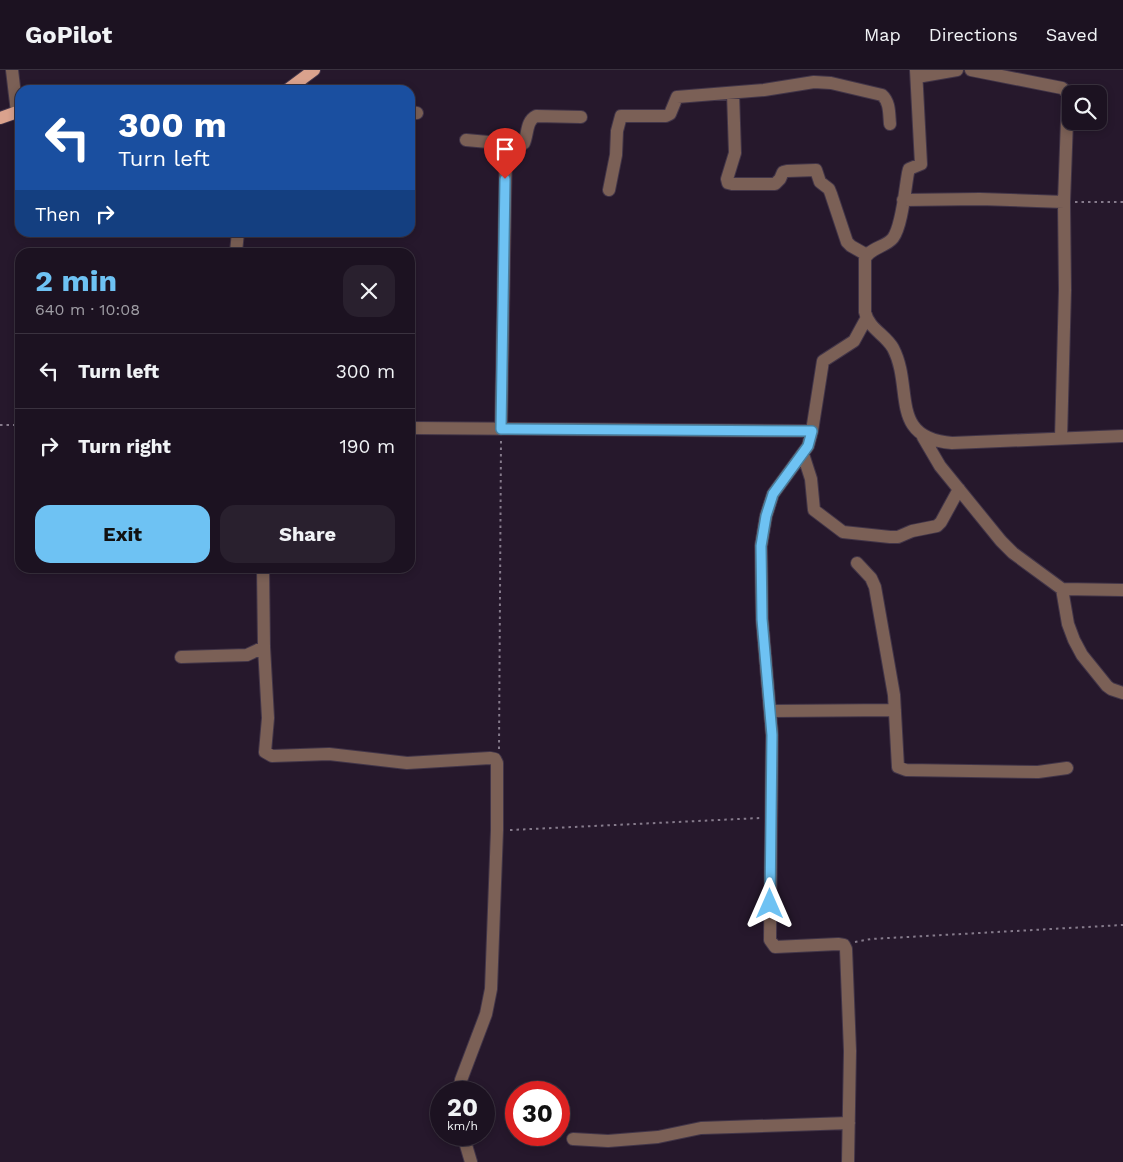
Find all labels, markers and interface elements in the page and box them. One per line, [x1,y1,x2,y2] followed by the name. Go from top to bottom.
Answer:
[25,21,112,49] text: GoPilot
[864,24,901,45] text: Map
[929,24,1018,45] text: Directions
[1046,24,1098,45] text: Saved
[1062,85,1107,130] map controls
[1062,85,1107,130] button: search
[118,104,227,146] text: 300 m
[35,105,100,170] icon: left
[484,128,526,179] pin
[491,135,519,163] icon: arrive
[118,146,210,171] text: Turn left
[91,200,119,228] icon: right
[35,203,81,226] text: Then
[35,263,117,298] text: 2 min
[343,265,395,317] button: close
[35,300,140,319] text: 640 m · 10:08
[35,357,63,385] icon: left
[78,360,159,383] text: Turn left
[336,360,395,383] text: 300 m
[35,432,63,460] icon: right
[78,435,171,458] text: Turn right
[339,435,395,458] text: 190 m
[35,505,210,563] button: Exit
[220,505,395,563] button: Share
[743,877,795,929] position arrow
[505,1081,570,1146] speed limit sign: 30
[447,1093,478,1122] text: 20
[447,1119,478,1133] text: km/h

